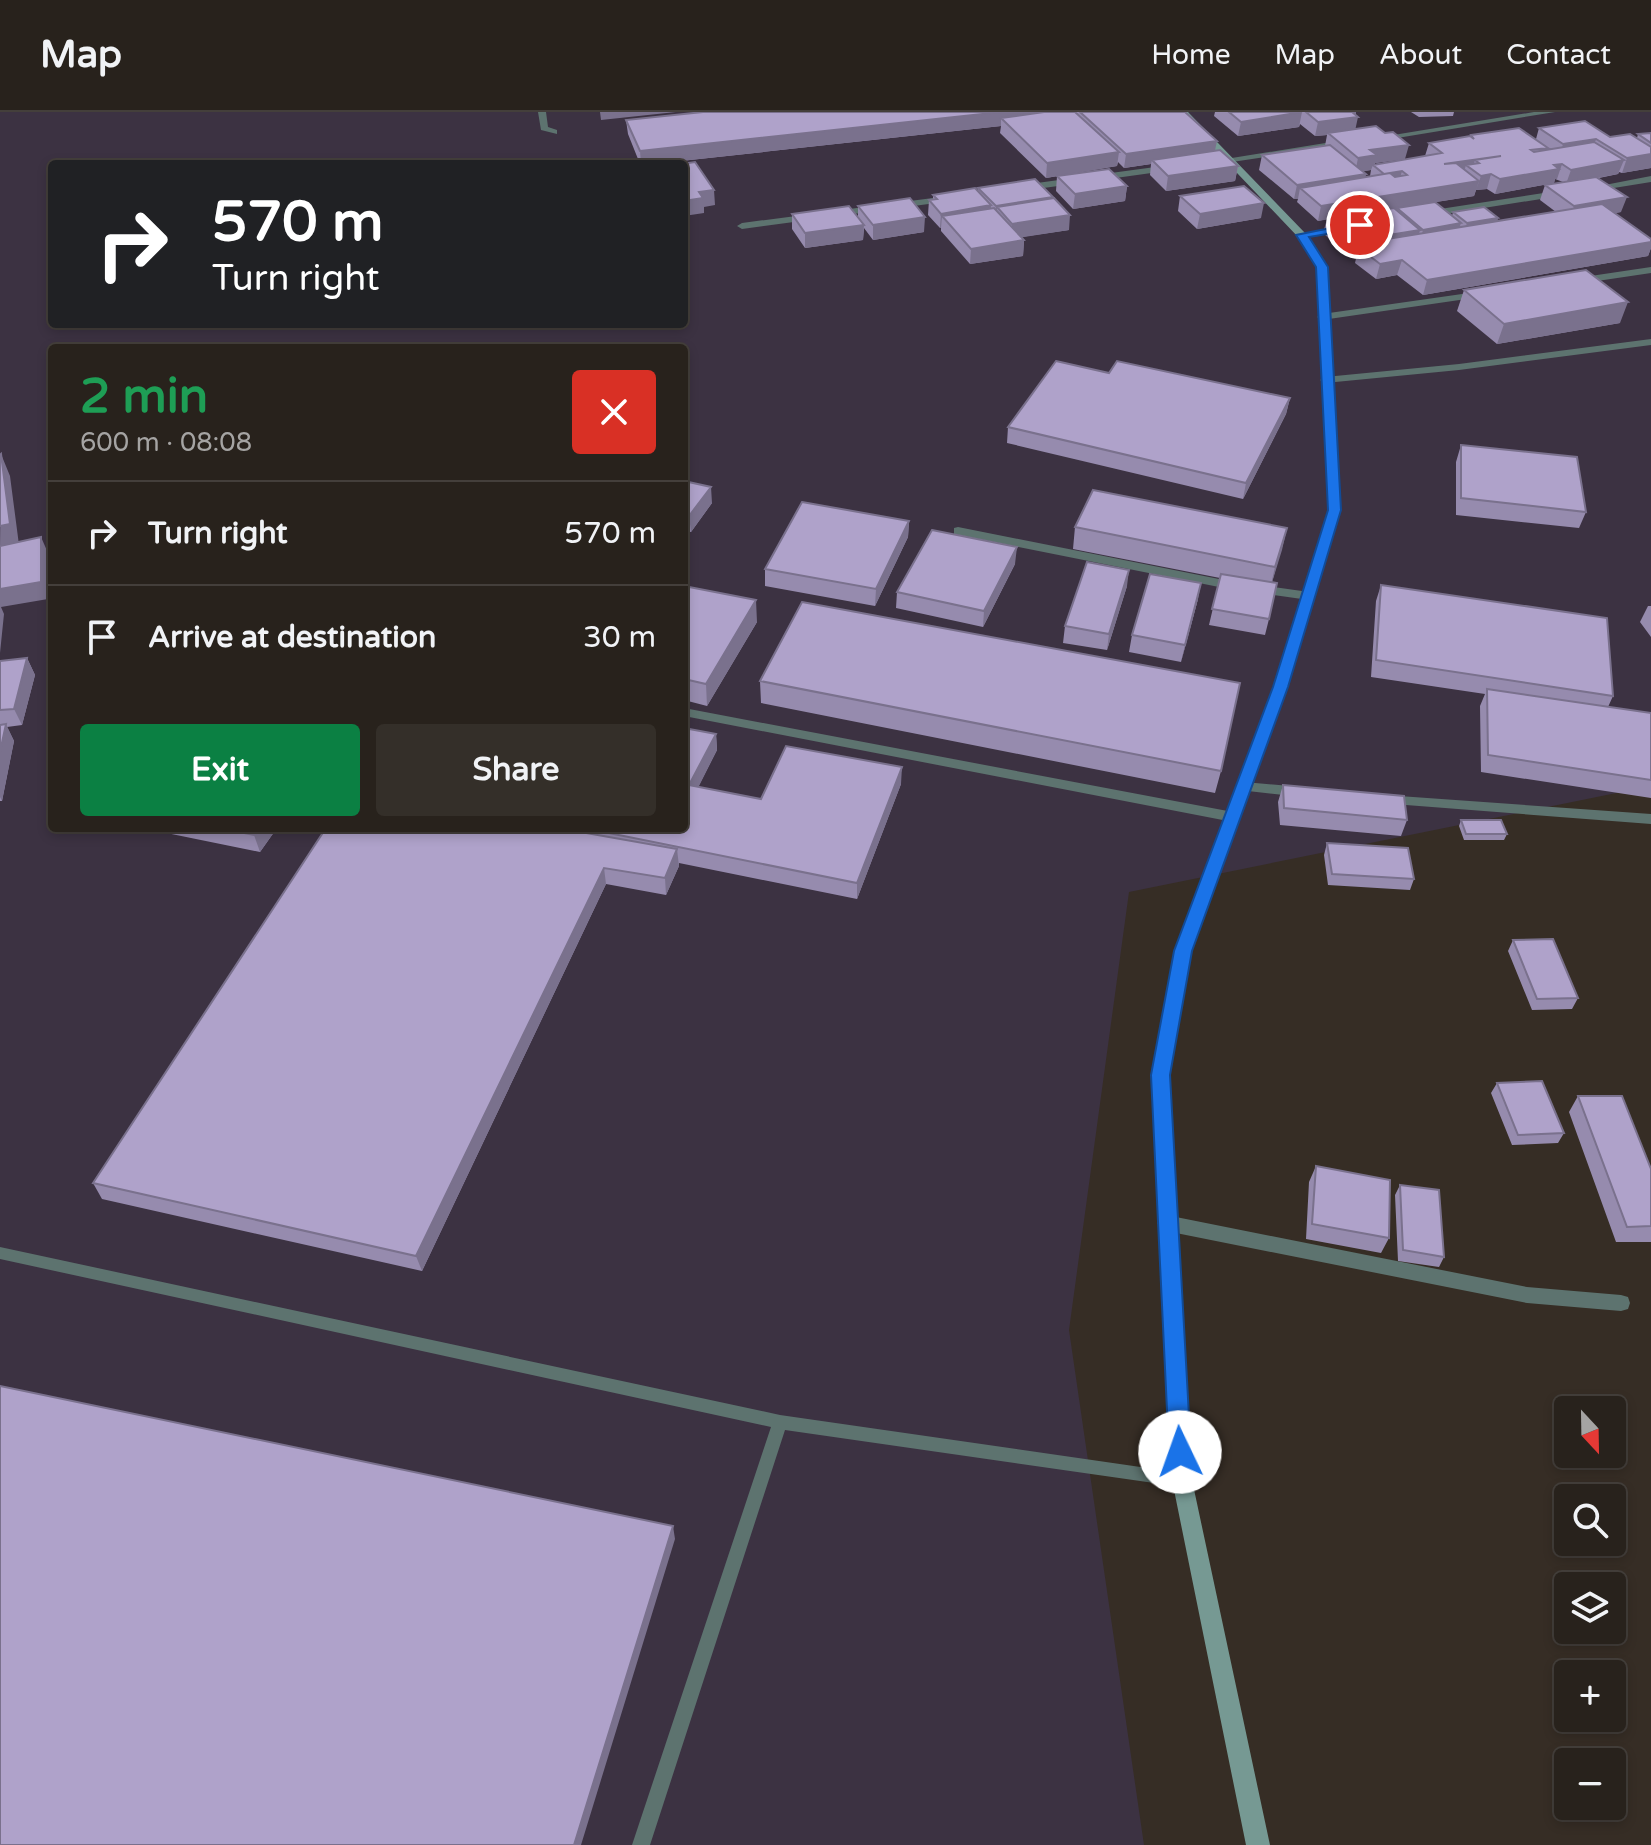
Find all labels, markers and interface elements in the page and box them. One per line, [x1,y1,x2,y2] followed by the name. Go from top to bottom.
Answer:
[40,32,122,78] text: Map
[1151,38,1231,72] text: Home
[1275,38,1335,72] text: Map
[1379,38,1462,72] text: About
[1506,38,1611,72] text: Contact
[212,189,383,256] text: 570 m
[1326,191,1394,259] pin
[80,192,184,296] icon: right
[1338,203,1382,247] icon: arrive
[212,257,379,300] text: Turn right
[80,368,208,426] text: 2 min
[572,370,656,454] button: close
[80,427,252,458] text: 600 m · 08:08
[80,511,124,555] icon: right
[148,515,288,552] text: Turn right
[564,515,656,552] text: 570 m
[80,615,124,659] icon: arrive
[148,619,436,656] text: Arrive at destination
[583,619,656,656] text: 30 m
[80,724,360,816] button: Exit
[376,724,656,816] button: Share
[1554,1396,1626,1468] north arrow
[1554,1396,1626,1820] map controls
[1138,1410,1222,1494] position arrow
[1554,1484,1626,1556] button: search
[1554,1572,1626,1644] button: layers
[1554,1660,1626,1732] button: +
[1554,1748,1626,1820] button: −

